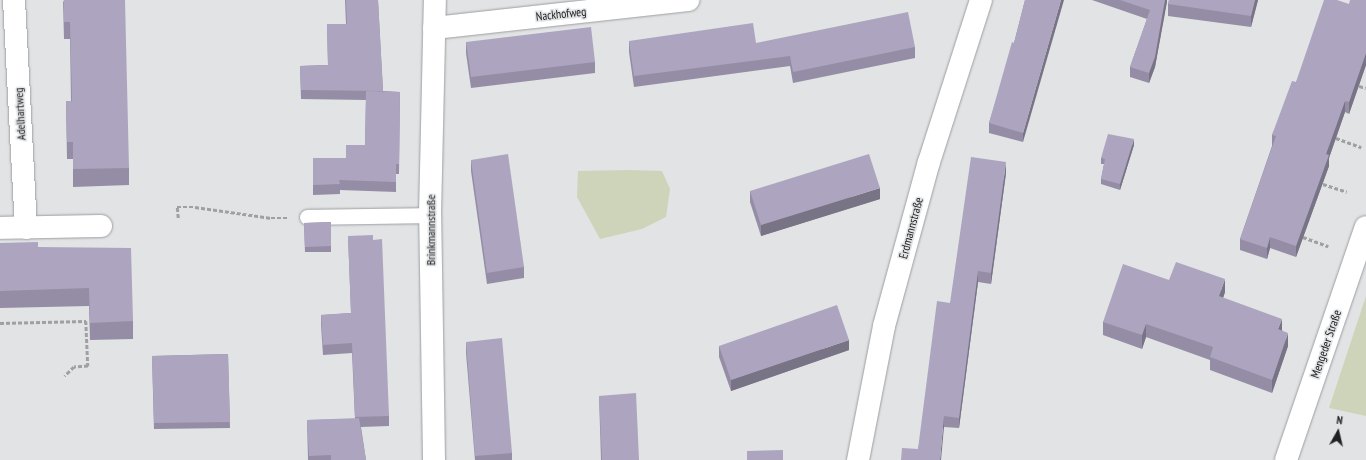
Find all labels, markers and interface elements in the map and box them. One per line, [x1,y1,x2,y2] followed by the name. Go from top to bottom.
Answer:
[535,4,587,24] street label: Nackhofweg
[11,87,29,141] street label: Adelhartweg
[424,195,438,265] street label: Brinkmannstraße
[896,196,926,260] street label: Erdmannstraße
[1308,308,1344,380] street label: Mengeder Straße
[1318,412,1358,452] north arrow
[1336,413,1344,427] text: N

